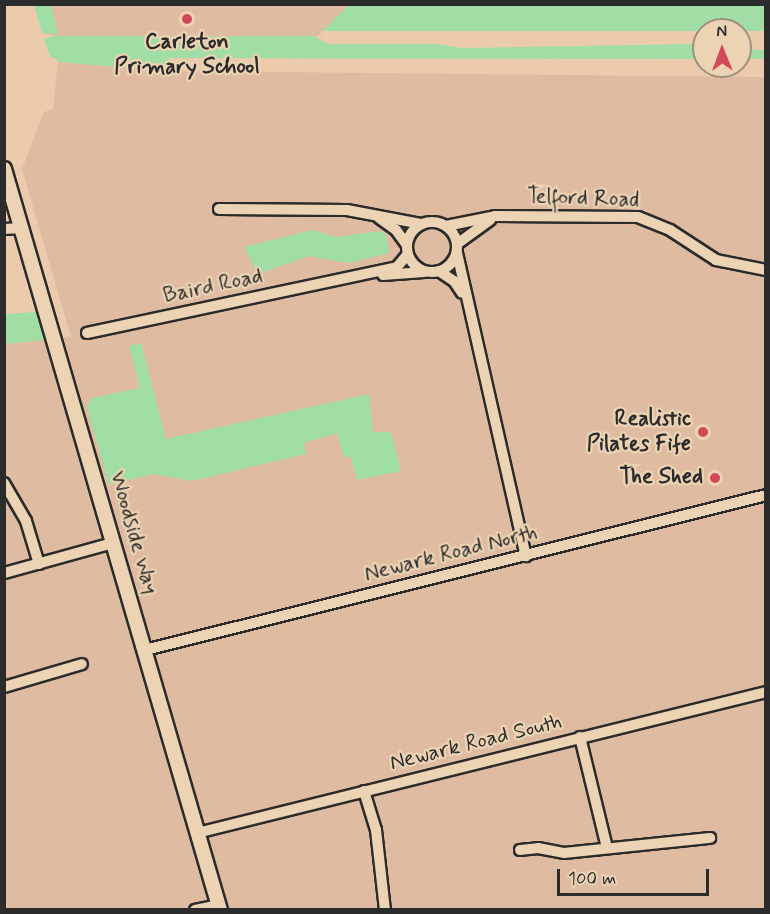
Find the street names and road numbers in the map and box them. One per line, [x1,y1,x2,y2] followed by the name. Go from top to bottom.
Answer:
[527,184,639,214] street label: Telford Road
[161,264,265,310] street label: Baird Road
[102,466,164,600] street label: Woodside Way
[361,520,541,588] street label: Newark Road North
[388,709,564,777] street label: Newark Road South

